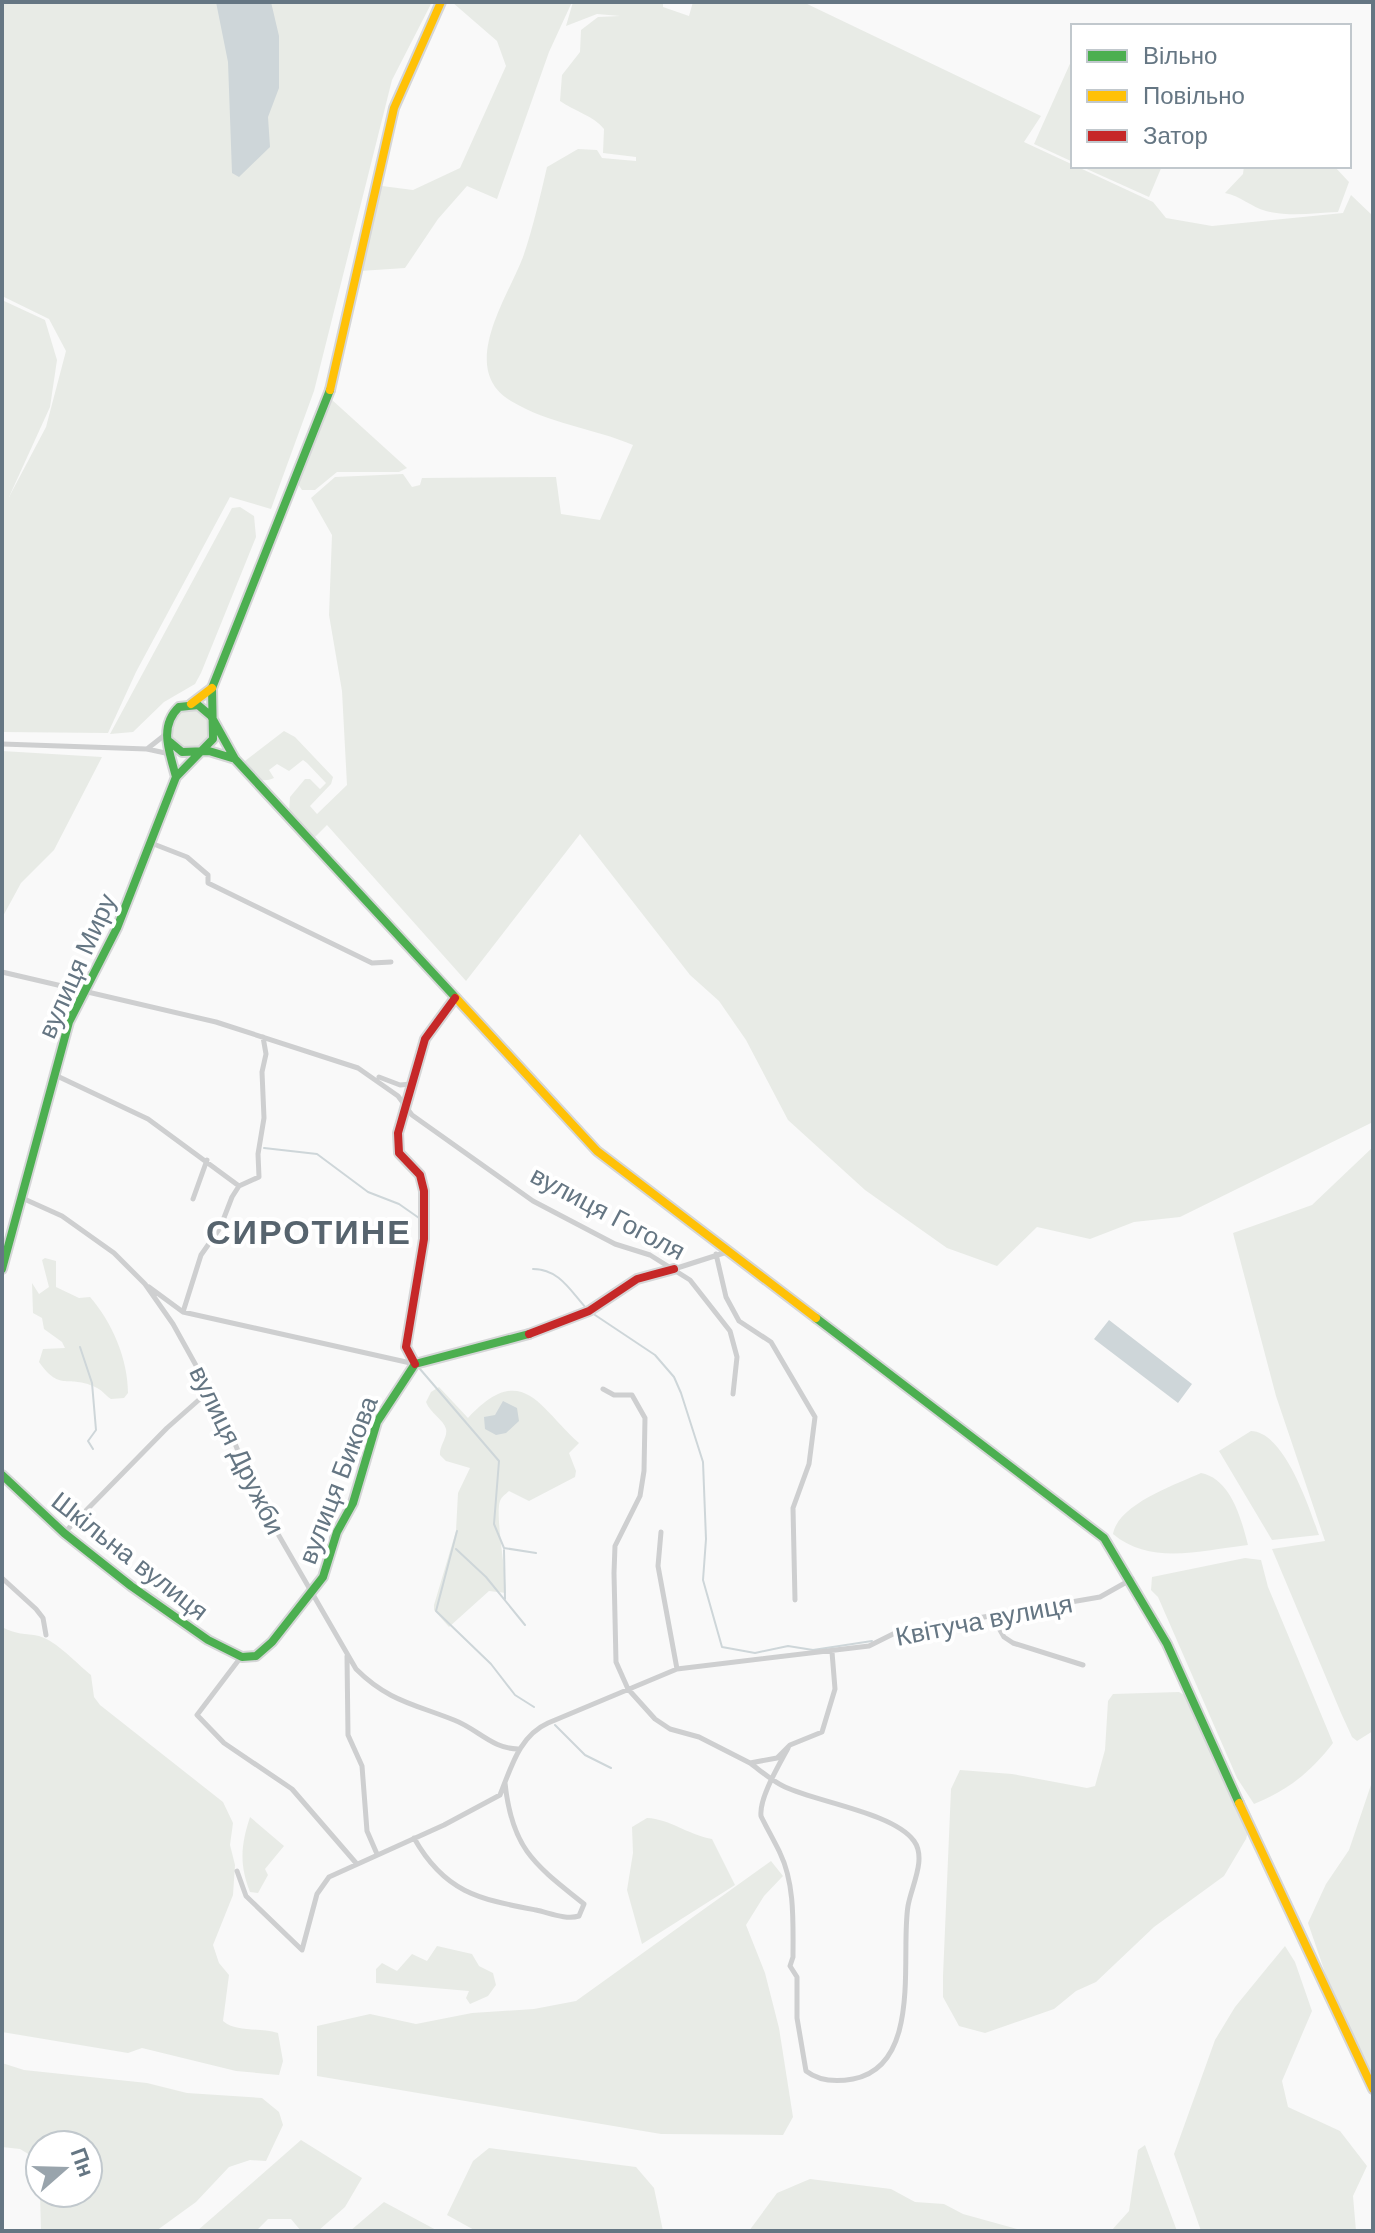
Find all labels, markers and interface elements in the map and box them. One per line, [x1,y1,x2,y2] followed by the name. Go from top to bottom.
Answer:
[1071,24,1351,168] legend
[1143,42,1217,69] text: Вільно
[1143,82,1245,109] text: Повільно
[1143,122,1208,149] text: Затор
[32,889,122,1043] street label: вулиця Миру
[526,1160,690,1266] street label: вулиця Гоголя
[206,1213,412,1251] district label: СИРОТИНЕ
[183,1361,291,1539] street label: вулиця Дружби
[292,1391,384,1568] street label: вулиця Бикова
[46,1486,214,1626] street label: Шкільна вулиця
[893,1588,1075,1652] street label: Квітуча вулиця
[24,2129,104,2209] north arrow
[66,2144,99,2180] text: Пн

